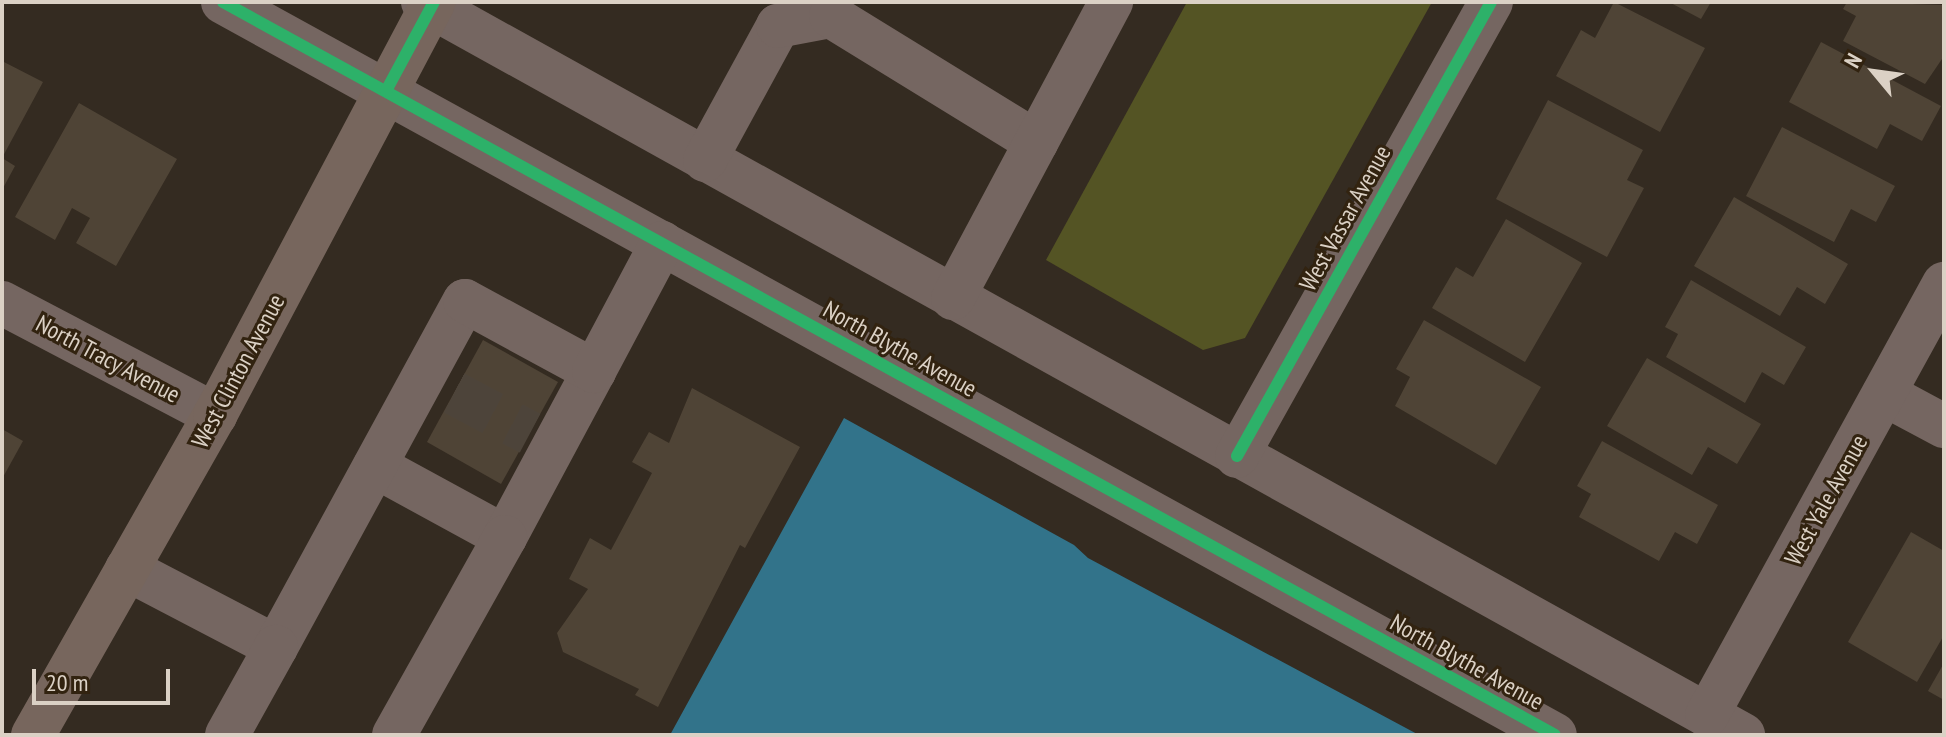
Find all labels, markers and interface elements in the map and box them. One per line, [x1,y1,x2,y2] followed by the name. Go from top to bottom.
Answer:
[1834,32,1914,112] north arrow
[1838,48,1868,72] text: N
[1293,140,1397,296] street label: West Vassar Avenue
[185,289,291,453] street label: West Clinton Avenue
[818,295,982,403] street label: North Blythe Avenue
[30,309,186,409] street label: North Tracy Avenue
[1778,429,1874,571] street label: West Yale Avenue
[1385,608,1549,716] street label: North Blythe Avenue
[36,653,174,703] scale bar
[46,667,88,698] text: 20 m

